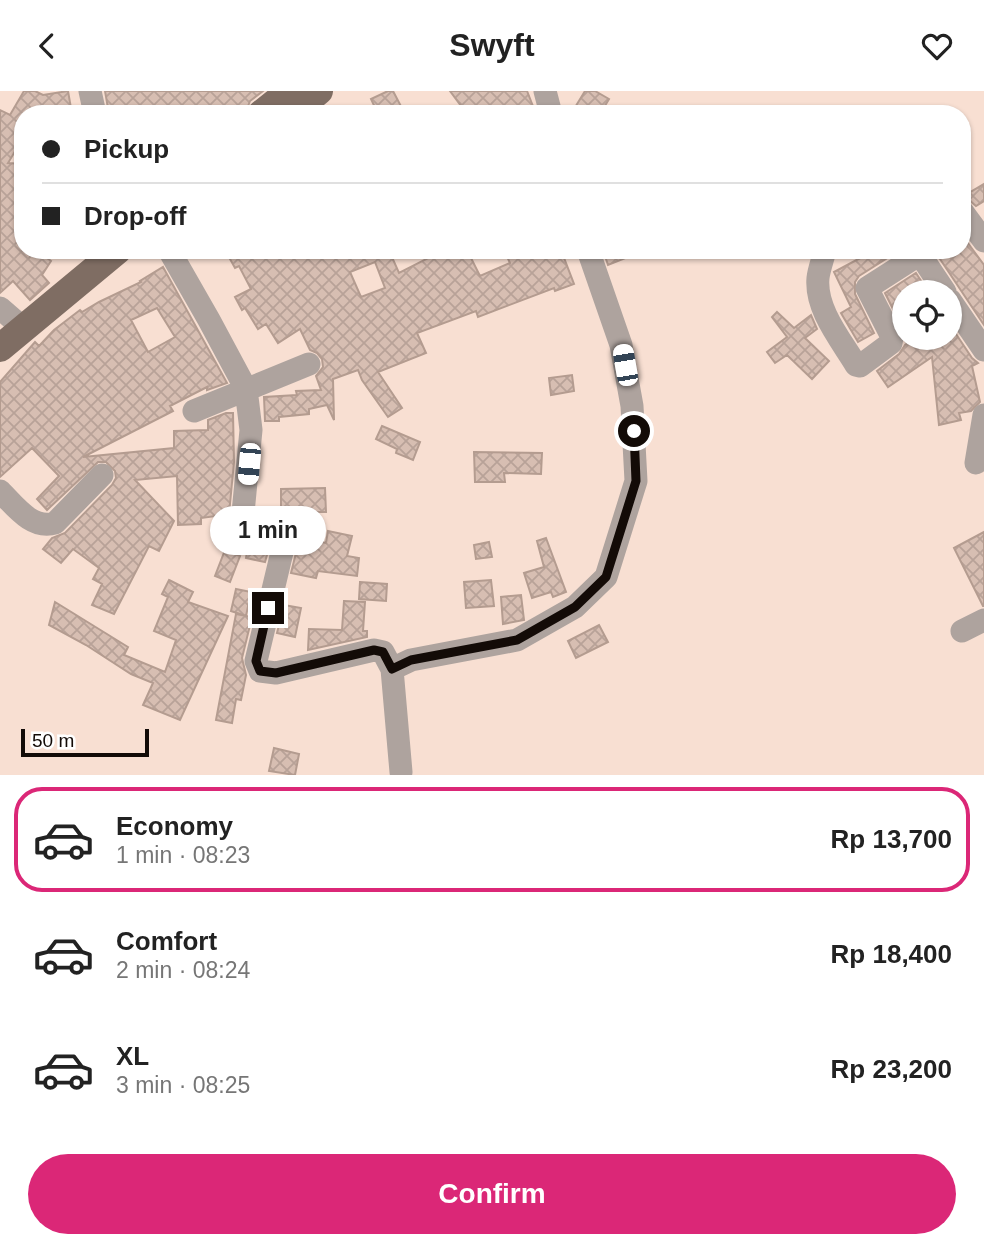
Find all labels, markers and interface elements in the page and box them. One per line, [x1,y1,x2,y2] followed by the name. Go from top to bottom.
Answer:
[28,27,66,65] icon: back
[449,27,535,63] text: Swyft
[918,27,956,65] icon: heart
[84,134,169,164] text: Pickup
[84,201,187,231] text: Drop-off
[892,280,962,350] map controls
[892,280,962,350] button: locate
[612,342,639,388] car
[618,415,650,447] route start
[237,442,262,486] car
[210,507,326,555] callout: 1 min
[238,517,298,543] text: 1 min
[252,592,284,624] route end
[21,727,149,758] scale bar
[32,730,74,751] text: 50 m
[32,808,95,871] icon: car
[116,811,233,841] text: Economy
[831,824,952,854] text: Rp 13,700
[116,842,250,868] text: 1 min · 08:23
[32,923,95,986] icon: car
[116,926,217,956] text: Comfort
[831,939,952,969] text: Rp 18,400
[116,957,250,983] text: 2 min · 08:24
[32,1038,95,1101] icon: car
[116,1041,149,1071] text: XL
[831,1054,952,1084] text: Rp 23,200
[116,1072,250,1098] text: 3 min · 08:25
[28,1154,956,1234] button: Confirm

